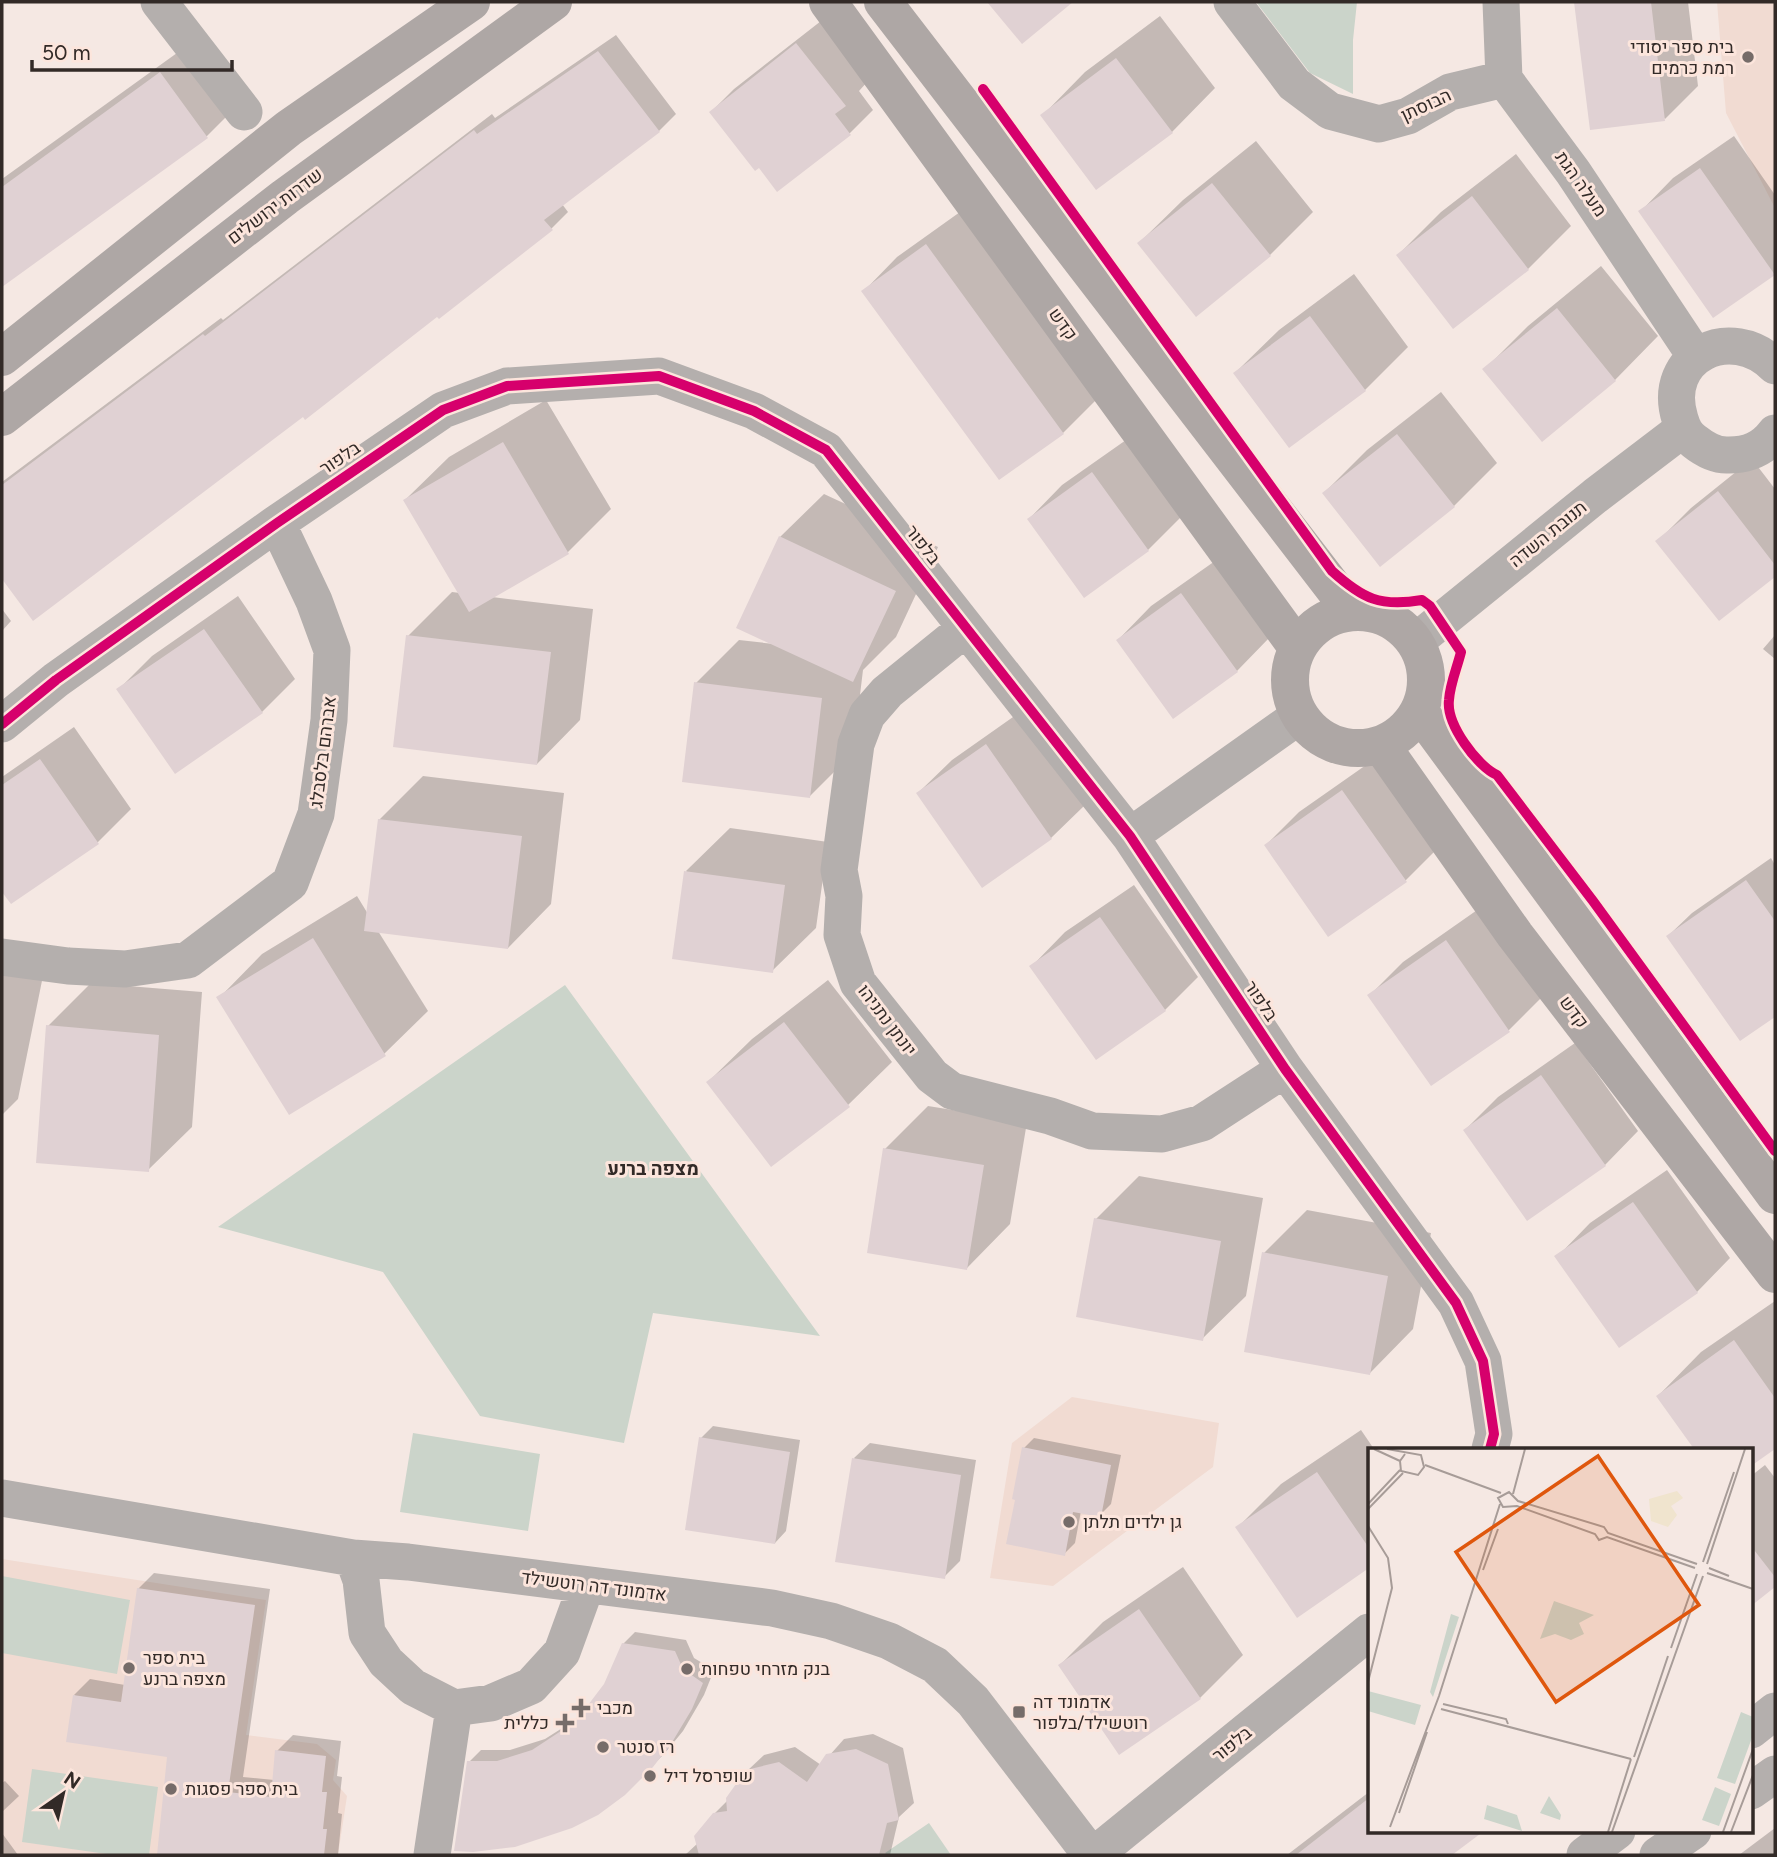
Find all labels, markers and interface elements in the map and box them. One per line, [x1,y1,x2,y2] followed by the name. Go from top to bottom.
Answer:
[32,28,231,72] scale bar
[1630,36,1735,79] place label: בית ספר יסודי רמת כרמים
[42,40,91,65] text: 50 m
[1740,49,1756,65] marker: בית ספר יסודי רמת כרמים
[1397,84,1455,126] street label: הבוסתן
[1551,147,1611,221] street label: מעלה הגת
[223,163,327,249] street label: שדרות ירושלים
[1044,303,1082,345] street label: קדש
[316,436,365,479] street label: בלפור
[1505,496,1591,572] street label: תנובת השדה
[901,521,946,570] street label: בלפור
[305,695,341,809] street label: אברהם בלסבלג
[1240,977,1283,1026] street label: בלפור
[853,980,921,1060] street label: יונתן נתניהו
[1555,991,1593,1033] street label: קדש
[607,1157,699,1180] district label: מצפה ברנע
[1368,1448,1752,1832] inset map
[1083,1511,1182,1533] place label: גן ילדים תלתן
[1061,1514,1077,1530] marker: גן ילדים תלתן
[520,1566,668,1606] street label: אדמונד דה רוטשילד
[143,1647,226,1690] place label: בית ספר מצפה ברנע
[701,1658,830,1680] place label: בנק מזרחי טפחות
[121,1660,137,1676] marker: בית ספר מצפה ברנע
[679,1661,695,1677] marker: בנק מזרחי טפחות
[1033,1691,1148,1734] place label: אדמונד דה רוטשילד/בלפור
[597,1697,633,1719] place label: מכבי
[571,1698,591,1718] marker: מכבי
[1011,1704,1027,1720] marker: אדמונד דה רוטשילד/בלפור
[504,1712,549,1734] place label: כללית
[555,1713,575,1733] marker: כללית
[1208,1721,1256,1766] street label: בלפור
[617,1736,675,1758] place label: רז סנטר
[595,1739,611,1755] marker: רז סנטר
[28,1759,98,1829] north arrow
[664,1765,753,1787] place label: שופרסל דיל
[60,1767,85,1794] text: N
[642,1768,658,1784] marker: שופרסל דיל
[185,1778,298,1800] place label: בית ספר פסגות
[163,1781,179,1797] marker: בית ספר פסגות

